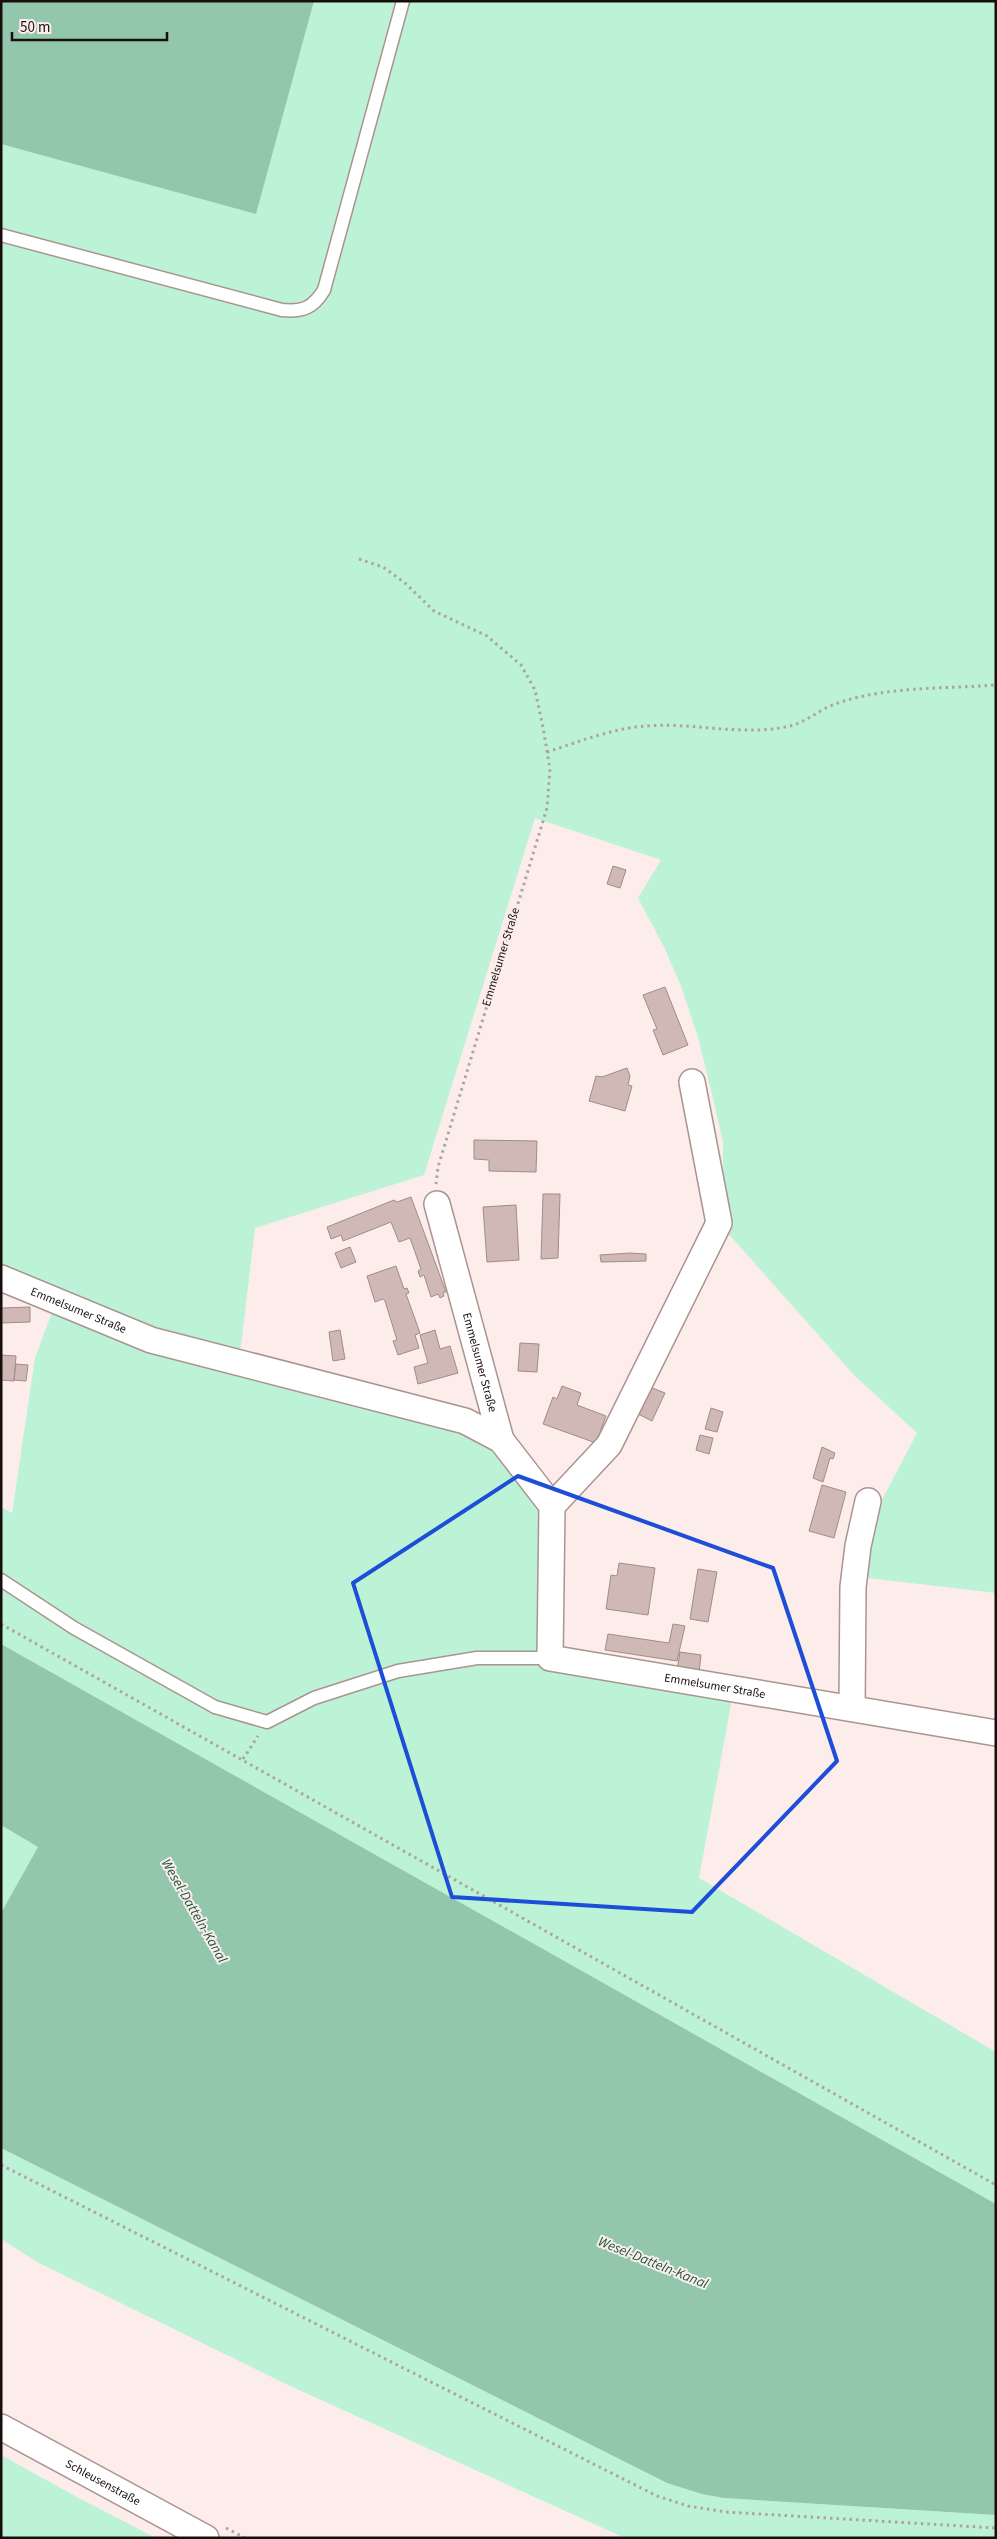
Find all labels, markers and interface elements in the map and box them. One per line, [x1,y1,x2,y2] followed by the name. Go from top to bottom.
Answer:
[12,10,168,42] scale bar
[20,17,50,38] text: 50 m
[478,906,524,1008] street label: Emmelsumer Straße
[28,1283,129,1338] street label: Emmelsumer Straße
[458,1311,502,1414] street label: Emmelsumer Straße
[663,1669,767,1703] street label: Emmelsumer Straße
[156,1855,232,1967] water label: Wesel-Datteln-Kanal
[595,2232,712,2294] water label: Wesel-Datteln-Kanal
[62,2455,144,2510] street label: Schleusenstraße

